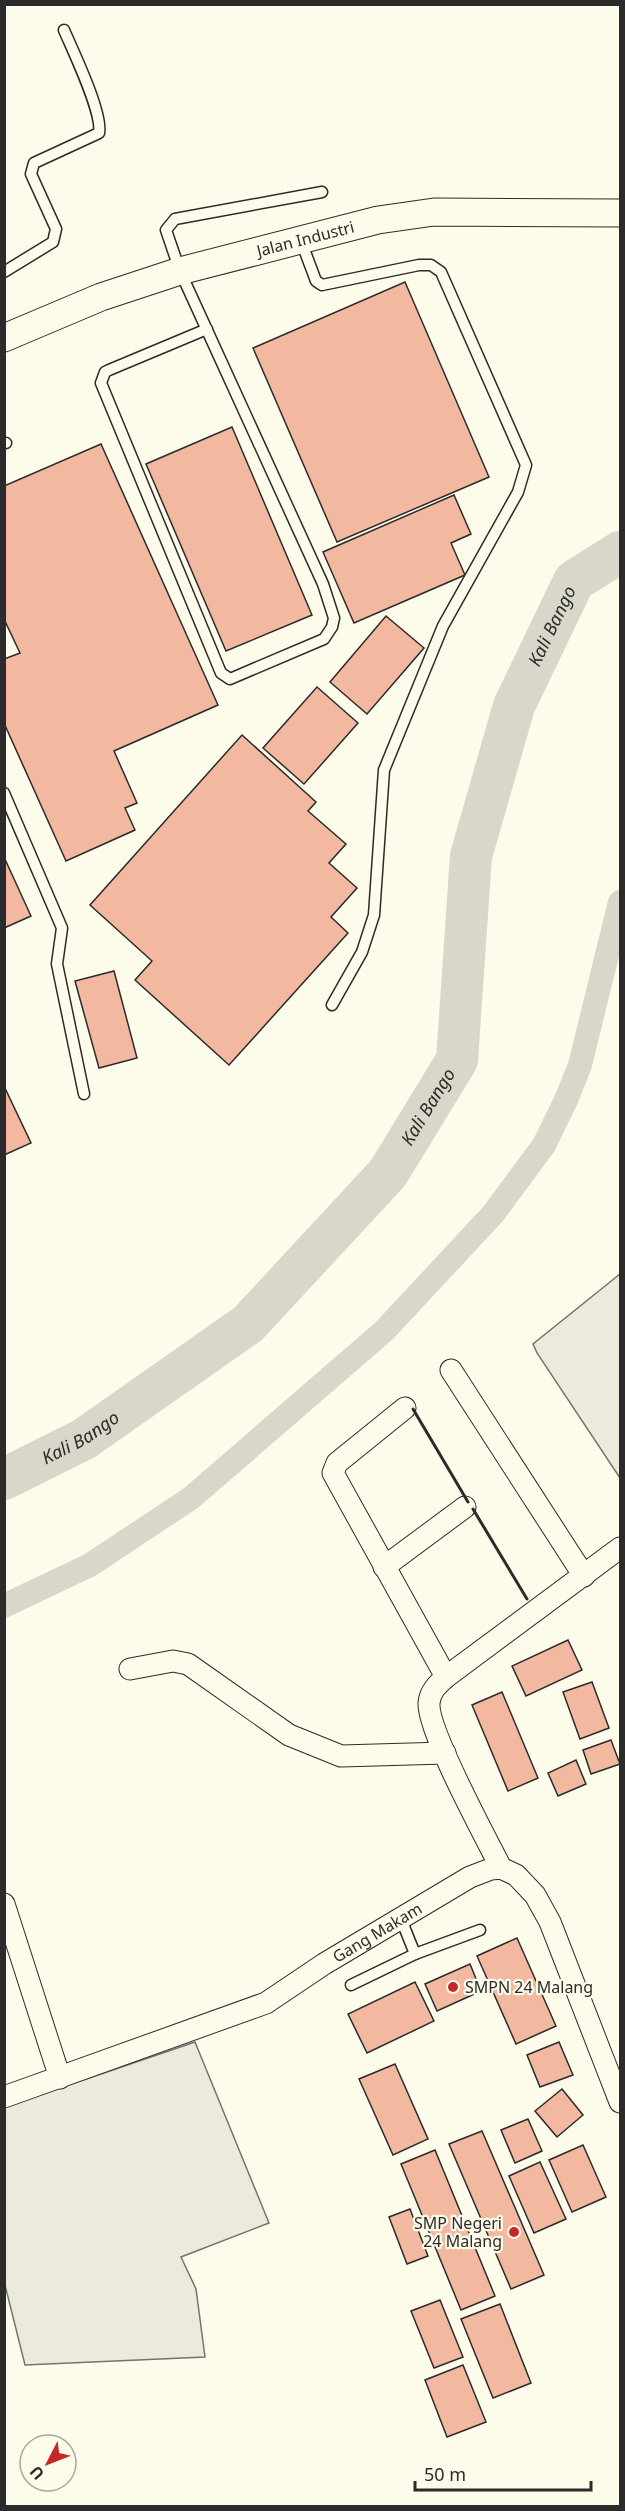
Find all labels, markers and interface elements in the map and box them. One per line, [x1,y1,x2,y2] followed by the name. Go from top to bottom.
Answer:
[252,216,357,262] street label: Jalan Industri
[522,582,581,670] water label: Kali Bango
[395,1063,460,1150] water label: Kali Bango
[37,1405,124,1469] water label: Kali Bango
[328,1897,426,1968] street label: Gang Makam
[465,1976,593,1998] place label: SMPN 24 Malang
[446,1980,460,1994] marker: SMPN 24 Malang
[414,2212,502,2252] place label: SMP Negeri 24 Malang
[507,2225,521,2239] marker: SMP Negeri 24 Malang
[18,2433,78,2493] north arrow
[415,2454,590,2492] scale bar
[25,2461,49,2485] text: U
[424,2462,466,2486] text: 50 m

